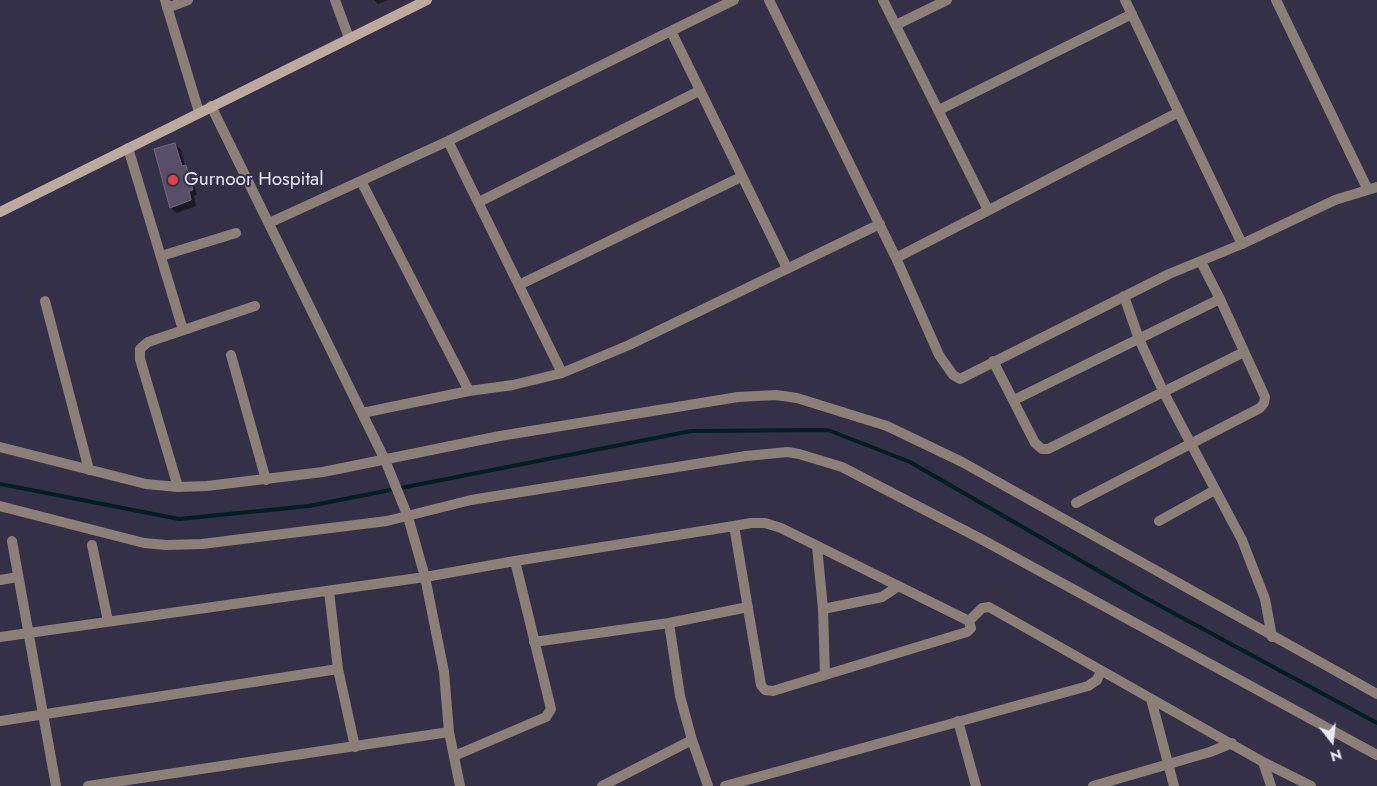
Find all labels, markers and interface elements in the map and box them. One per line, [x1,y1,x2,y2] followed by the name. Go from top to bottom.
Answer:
[184,169,324,191] place label: Gurnoor Hospital
[166,173,180,187] marker: Gurnoor Hospital
[1307,716,1357,766] north arrow
[1328,744,1344,767] text: N

